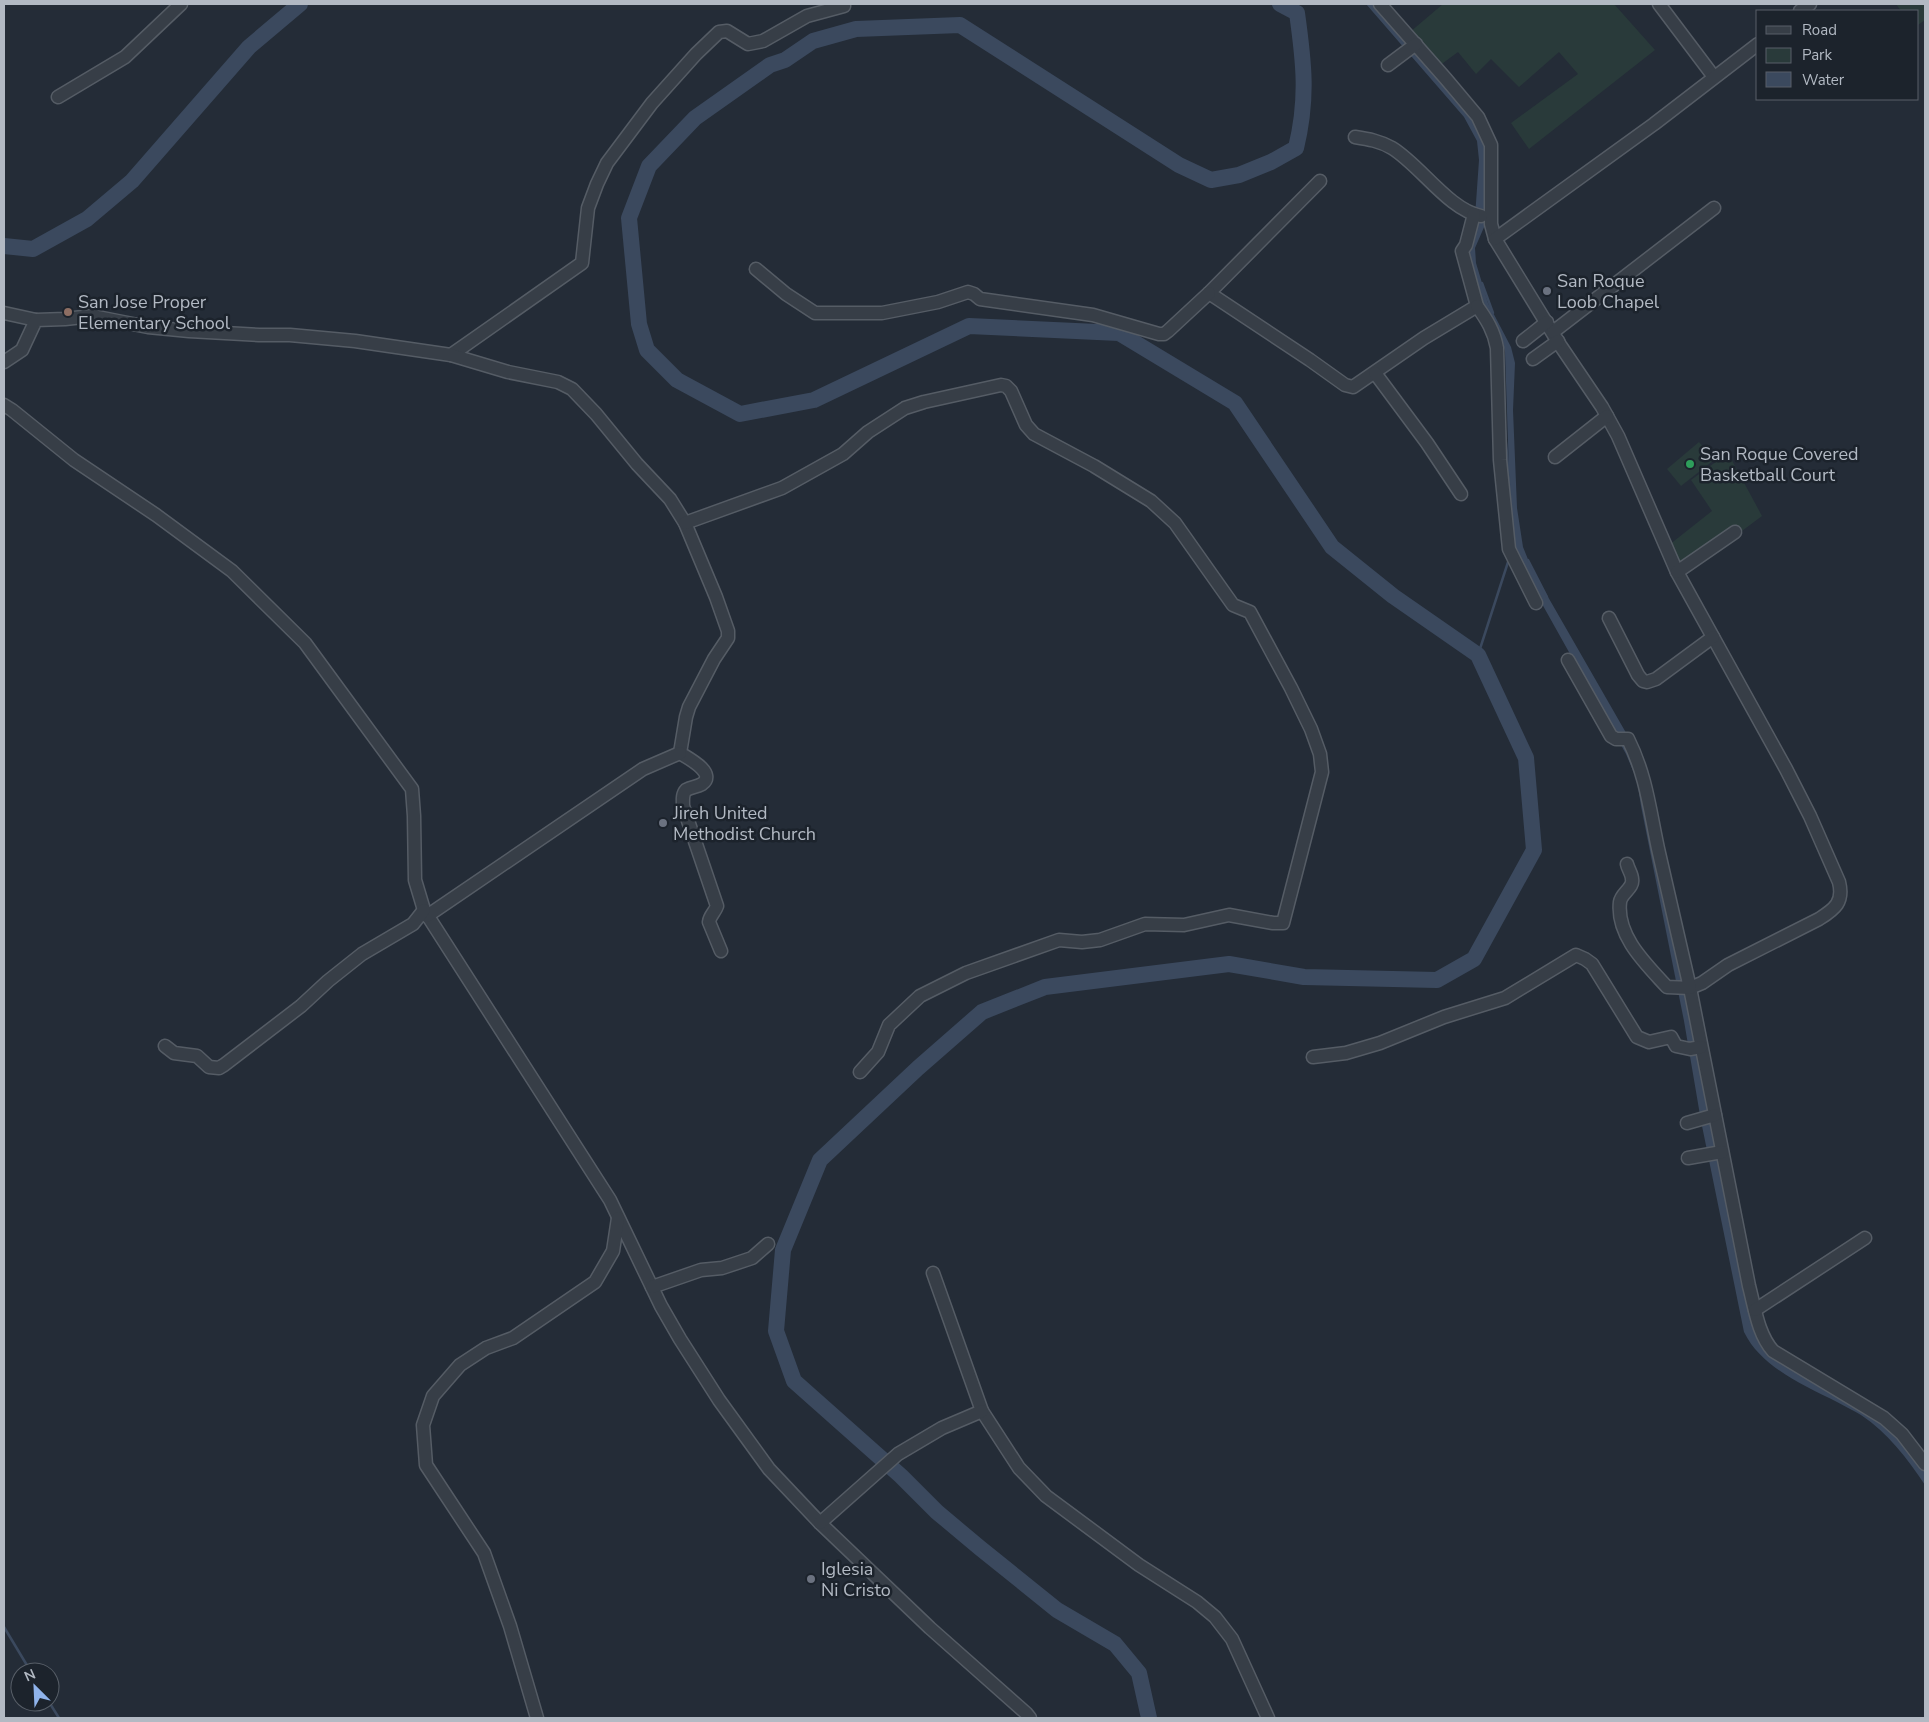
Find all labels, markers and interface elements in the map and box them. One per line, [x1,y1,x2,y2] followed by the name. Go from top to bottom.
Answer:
[1756,10,1919,100] legend
[1802,20,1837,40] text: Road
[1802,45,1832,65] text: Park
[1802,70,1845,90] text: Water
[1557,269,1660,314] place label: San Roque Loob Chapel
[1541,285,1553,297] marker: San Roque Loob Chapel
[78,290,231,335] place label: San Jose Proper Elementary School
[62,306,74,318] marker: San Jose Proper Elementary School
[1700,442,1859,487] place label: San Roque Covered Basketball Court
[1684,458,1696,470] marker: San Roque Covered Basketball Court
[672,801,816,846] place label: Jireh United Methodist Church
[657,817,669,829] marker: Jireh United Methodist Church
[821,1557,891,1602] place label: Iglesia Ni Cristo
[805,1573,817,1585] marker: Iglesia Ni Cristo
[10,1662,60,1712] north arrow
[21,1665,39,1686] text: N

